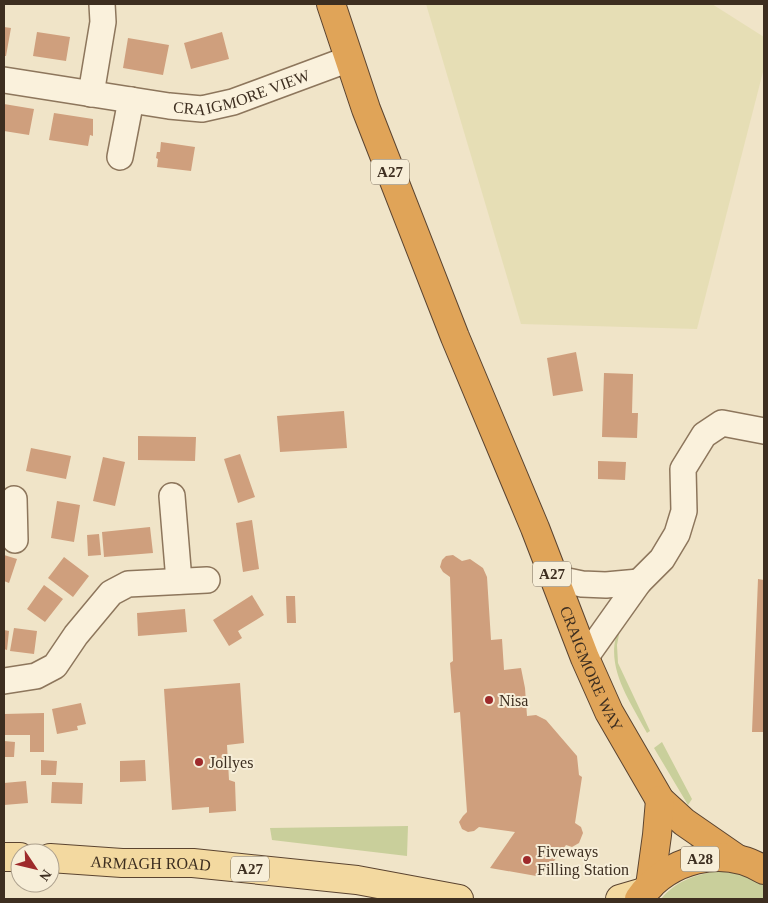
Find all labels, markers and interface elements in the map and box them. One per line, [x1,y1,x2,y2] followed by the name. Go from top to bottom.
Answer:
[172,66,313,118] street label: CRAIGMORE VIEW
[371,160,409,184] road number: A27
[533,562,571,586] road number: A27
[557,603,627,734] street label: CRAIGMORE WAY
[499,692,528,709] place label: Nisa
[483,694,495,706] marker: Nisa
[209,754,253,772] place label: Jollyes
[193,756,205,768] marker: Jollyes
[10,843,60,893] north arrow
[537,843,629,879] place label: Fiveways Filling Station
[681,846,719,872] road number: A28
[90,852,212,873] street label: ARMAGH ROAD
[521,854,533,866] marker: Fiveways Filling Station
[231,856,269,882] road number: A27
[36,867,54,884] text: N

